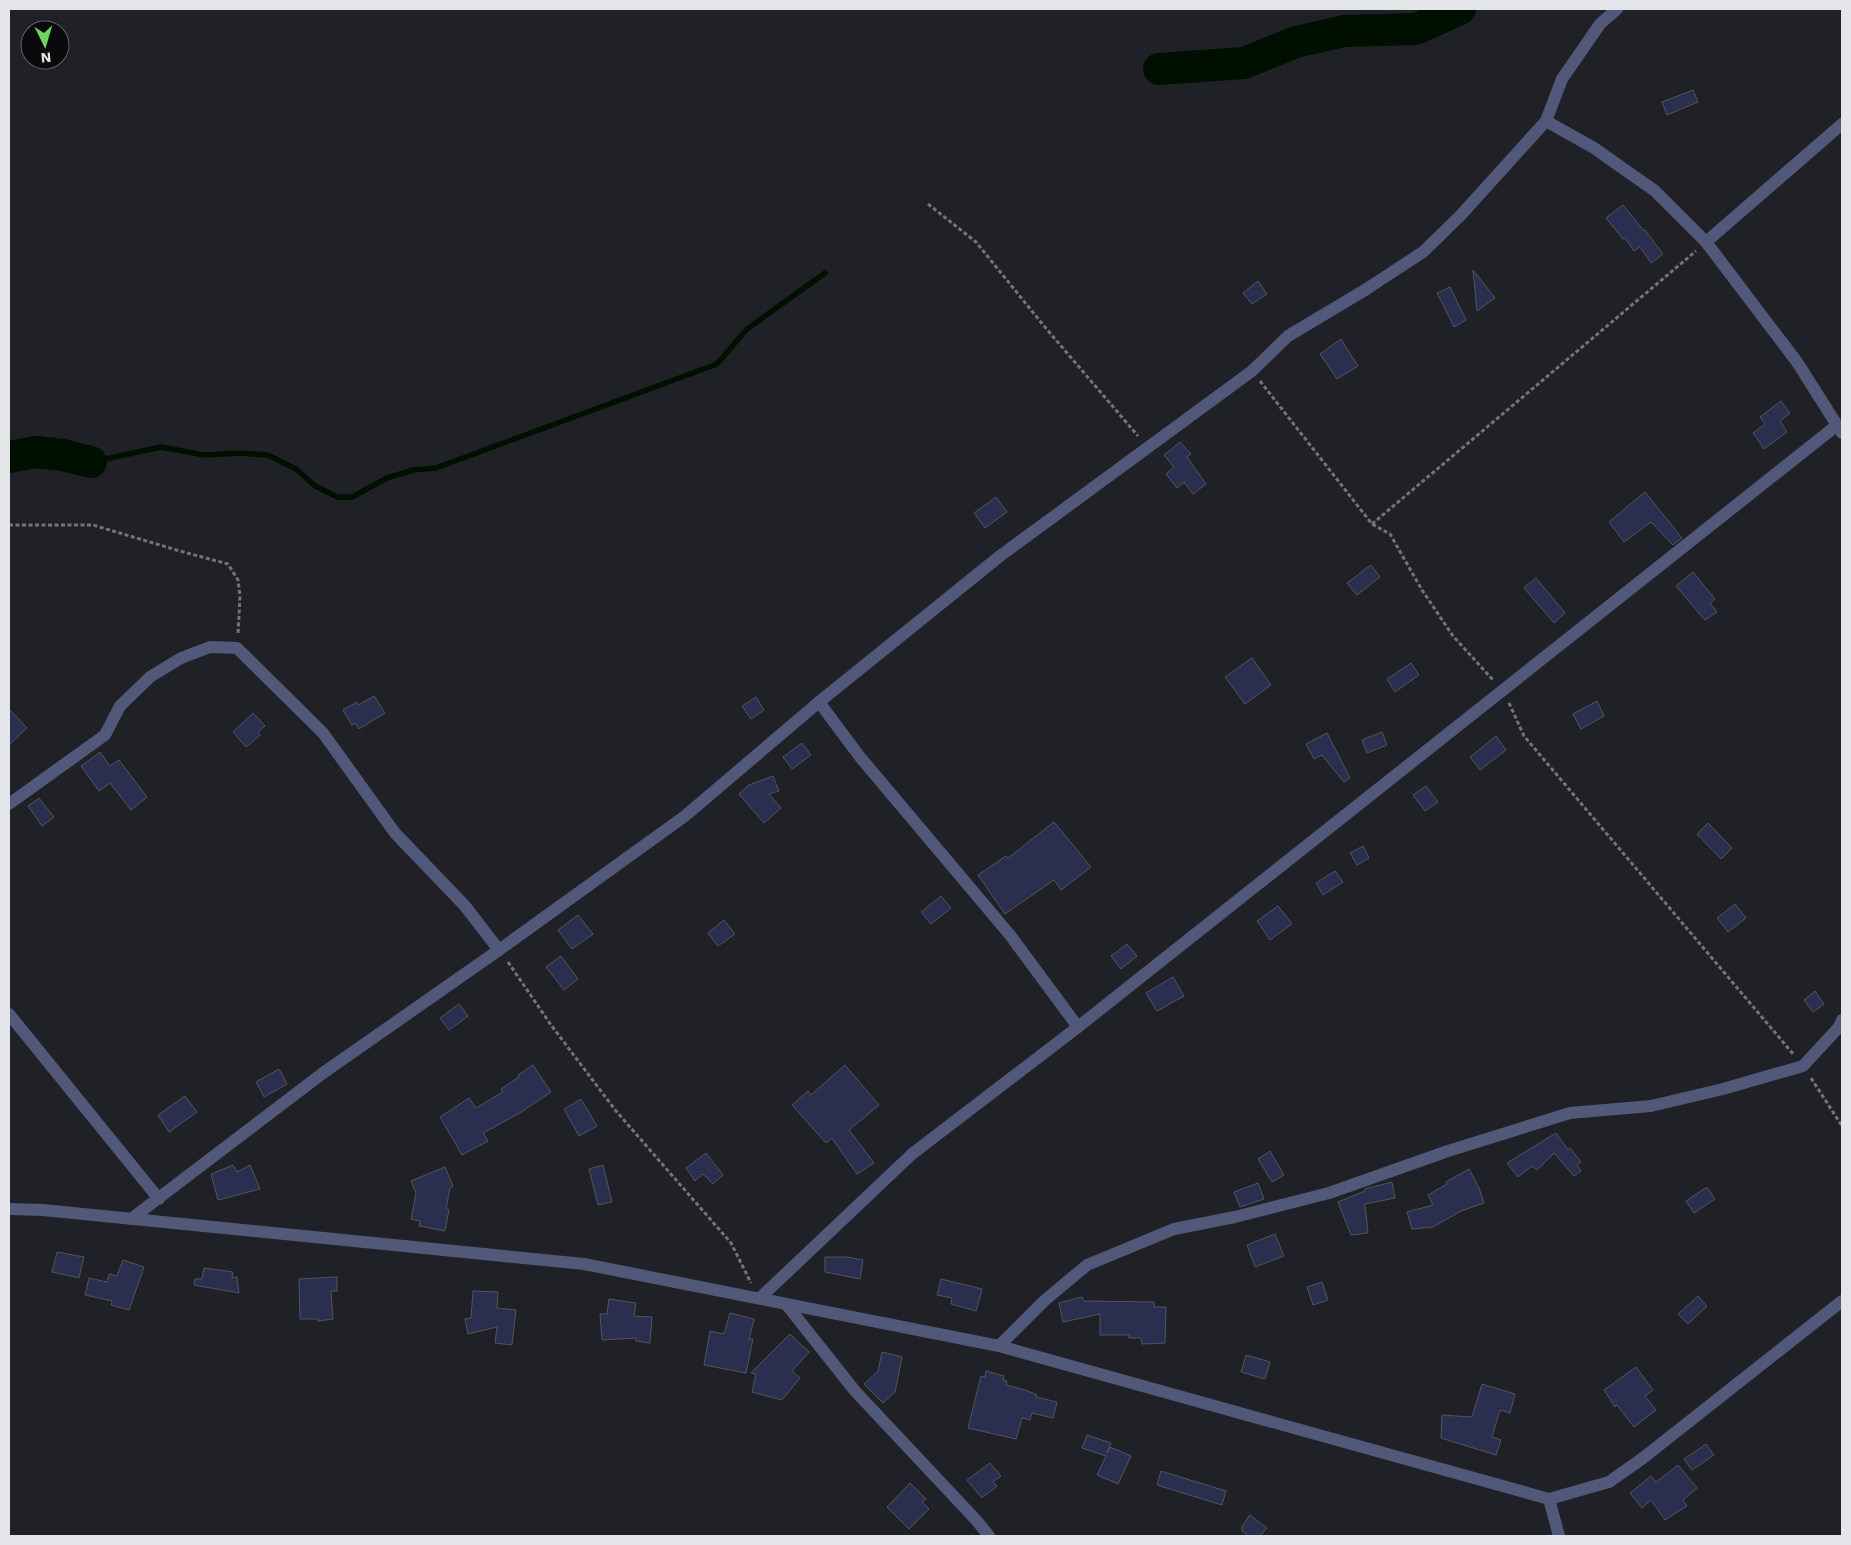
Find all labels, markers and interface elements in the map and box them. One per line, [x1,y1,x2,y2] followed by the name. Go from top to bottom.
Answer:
[20,20,70,70] north arrow
[40,50,52,66] text: N

